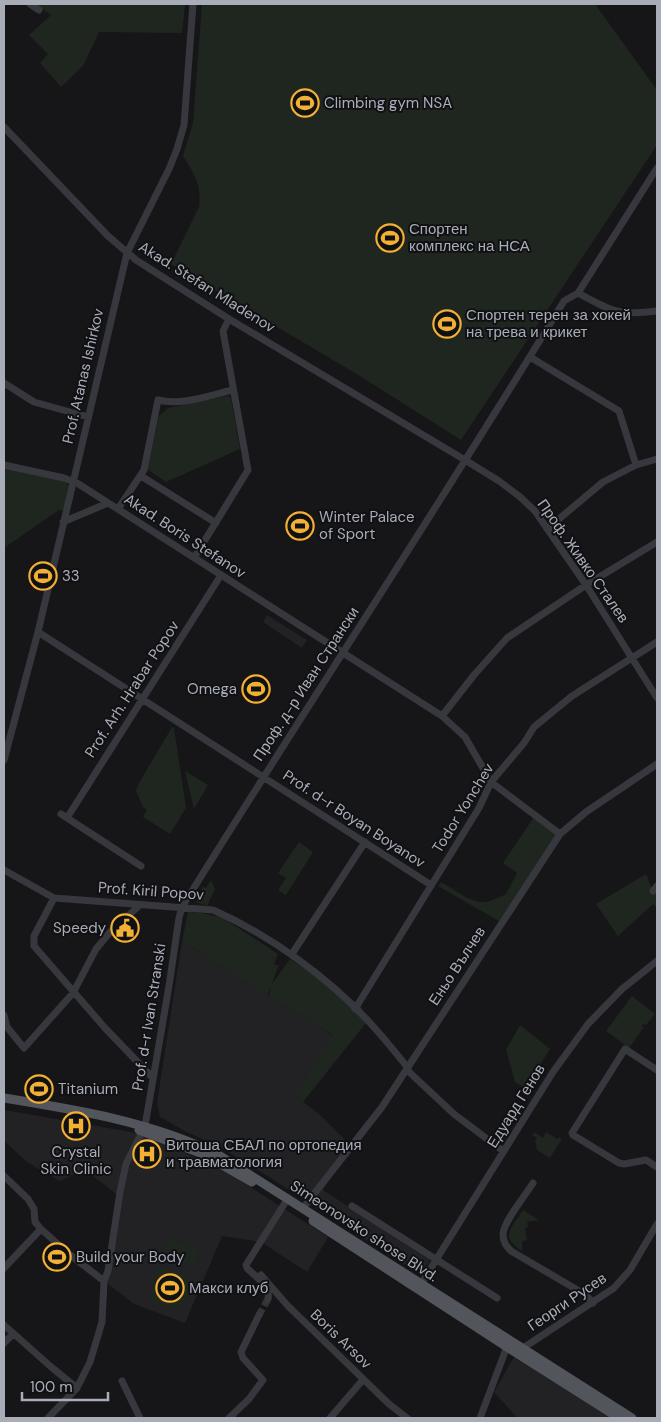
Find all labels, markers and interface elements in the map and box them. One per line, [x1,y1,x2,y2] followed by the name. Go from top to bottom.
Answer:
[290,88,320,118] sports icon: Climbing gym NSA
[324,93,452,113] place label: Climbing gym NSA
[409,219,530,256] place label: Спортен комплекс на НСА
[375,223,405,253] sports icon: Спортен комплекс на НСА
[135,237,279,337] street label: Akad. Stefan Mladenov
[466,305,631,342] place label: Спортен терен за хокей на трева и крикет
[58,306,108,446] street label: Prof. Atanas Ishirkov
[432,309,462,339] sports icon: Спортен терен за хокей на трева и крикет
[120,489,250,583] street label: Akad. Boris Stefanov
[533,495,633,627] street label: Проф. Живко Сталев
[319,507,415,544] place label: Winter Palace of Sport
[285,511,315,541] sports icon: Winter Palace of Sport
[28,561,58,591] sports icon: 33
[62,566,80,586] place label: 33
[249,603,363,765] street label: Проф. д-р Иван Странски
[80,617,184,761] street label: Prof. Arh. Hrabar Popov
[241,674,271,704] sports icon: Omega
[187,679,237,699] place label: Omega
[427,759,499,857] street label: Todor Yonchev
[279,765,429,873] street label: Prof. d-r Boyan Boyanov
[97,877,205,905] street label: Prof. Kiril Popov
[110,913,140,943] public building icon: Speedy
[53,918,107,938] place label: Speedy
[424,923,490,1009] street label: Еньо Вълчев
[127,942,171,1092] street label: Prof. d-r Ivan Stranski
[482,1060,550,1152] street label: Едуард Генов
[24,1074,54,1104] sports icon: Titanium
[58,1079,118,1099] place label: Titanium
[61,1111,91,1141] hospital icon: Crystal Skin Clinic
[166,1135,362,1172] place label: Витоша СБАЛ по ортопедия и травматология
[132,1139,162,1169] hospital icon: Витоша СБАЛ по ортопедия и травматология
[41,1142,111,1179] place label: Crystal Skin Clinic
[286,1176,442,1286] street label: Simeonovsko shose Blvd.
[42,1242,72,1272] sports icon: Build your Body
[76,1247,185,1267] place label: Build your Body
[524,1268,610,1336] street label: Георги Русев
[155,1273,185,1303] sports icon: Макси клуб
[189,1278,268,1298] place label: Макси клуб
[306,1305,376,1373] street label: Boris Arsov
[22,1370,109,1402] scale bar
[30,1377,73,1397] text: 100 m

